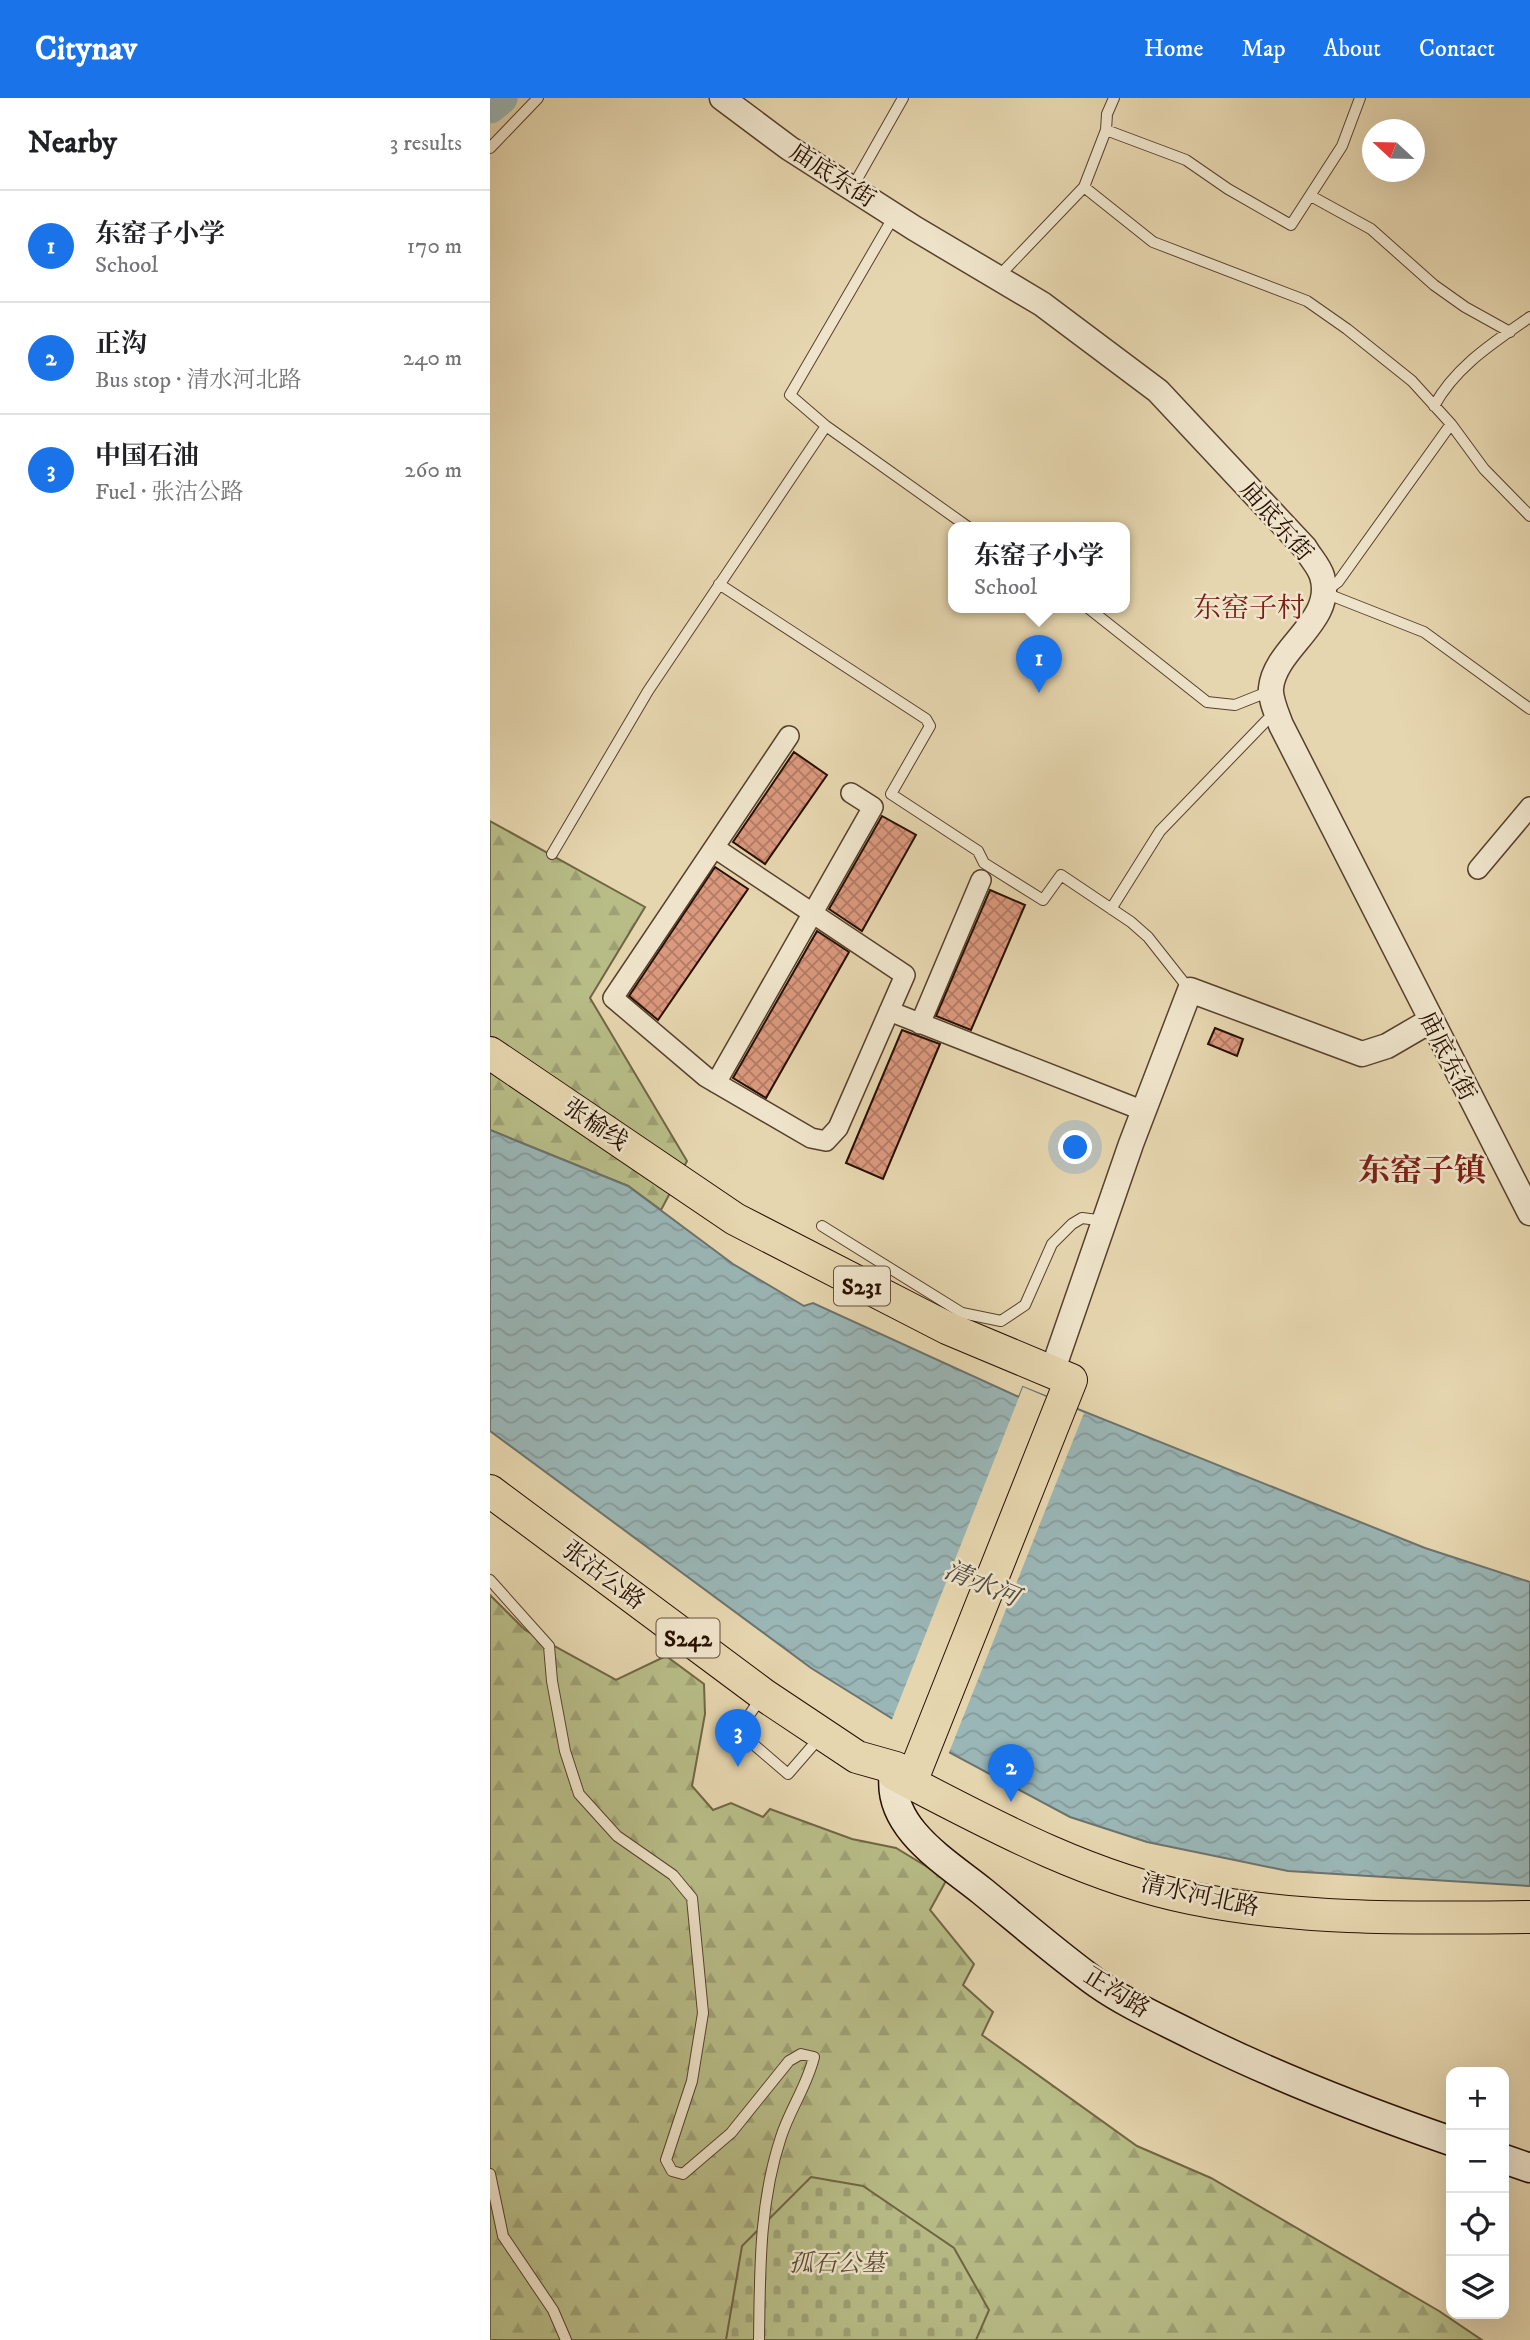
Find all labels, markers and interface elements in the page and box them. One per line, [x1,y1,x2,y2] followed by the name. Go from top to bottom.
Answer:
[35,29,137,70] text: Citynav
[1144,34,1203,64] text: Home
[1241,34,1286,64] text: Map
[1324,34,1381,64] text: About
[1419,34,1495,64] text: Contact
[1362,119,1425,182] north arrow
[28,125,117,162] text: Nearby
[390,129,462,158] text: 3 results
[784,137,881,215] street label: 庙底东街
[95,218,225,251] text: 东窑子小学
[47,232,55,261] text: 1
[407,232,462,261] text: 170 m
[95,251,158,280] text: School
[95,328,147,361] text: 正沟
[45,344,57,373] text: 2
[403,344,462,373] text: 240 m
[95,366,301,395] text: Bus stop · 清水河北路
[95,440,199,473] text: 中国石油
[47,456,55,485] text: 3
[404,456,462,485] text: 260 m
[1233,476,1319,568] street label: 庙底东街
[95,478,243,507] text: Fuel · 张沽公路
[948,522,1130,613] popup
[974,540,1104,573] text: 东窑子小学
[974,573,1037,602] text: School
[1193,591,1305,626] district label: 东窑子村
[1016,635,1062,693] pin: 1
[1412,1007,1482,1106] street label: 庙底东街
[557,1092,634,1157] street label: 张榆线
[1058,1130,1092,1164] your location
[1358,1152,1486,1192] district label: 东窑子镇
[834,1266,890,1306] road number: S231
[556,1535,651,1617] street label: 张沽公路
[939,1554,1027,1616] water label: 清水河
[656,1618,720,1658] road number: S242
[715,1709,761,1767] pin: 3
[988,1744,1034,1802] pin: 2
[1138,1869,1262,1923] street label: 清水河北路
[1078,1961,1155,2025] street label: 正沟路
[1446,2067,1509,2319] map controls
[1446,2067,1509,2130] button: +
[1446,2130,1509,2193] button: −
[1446,2193,1509,2256] button: locate
[789,2249,889,2279] park label: 孤石公墓
[1446,2256,1509,2319] button: layers

